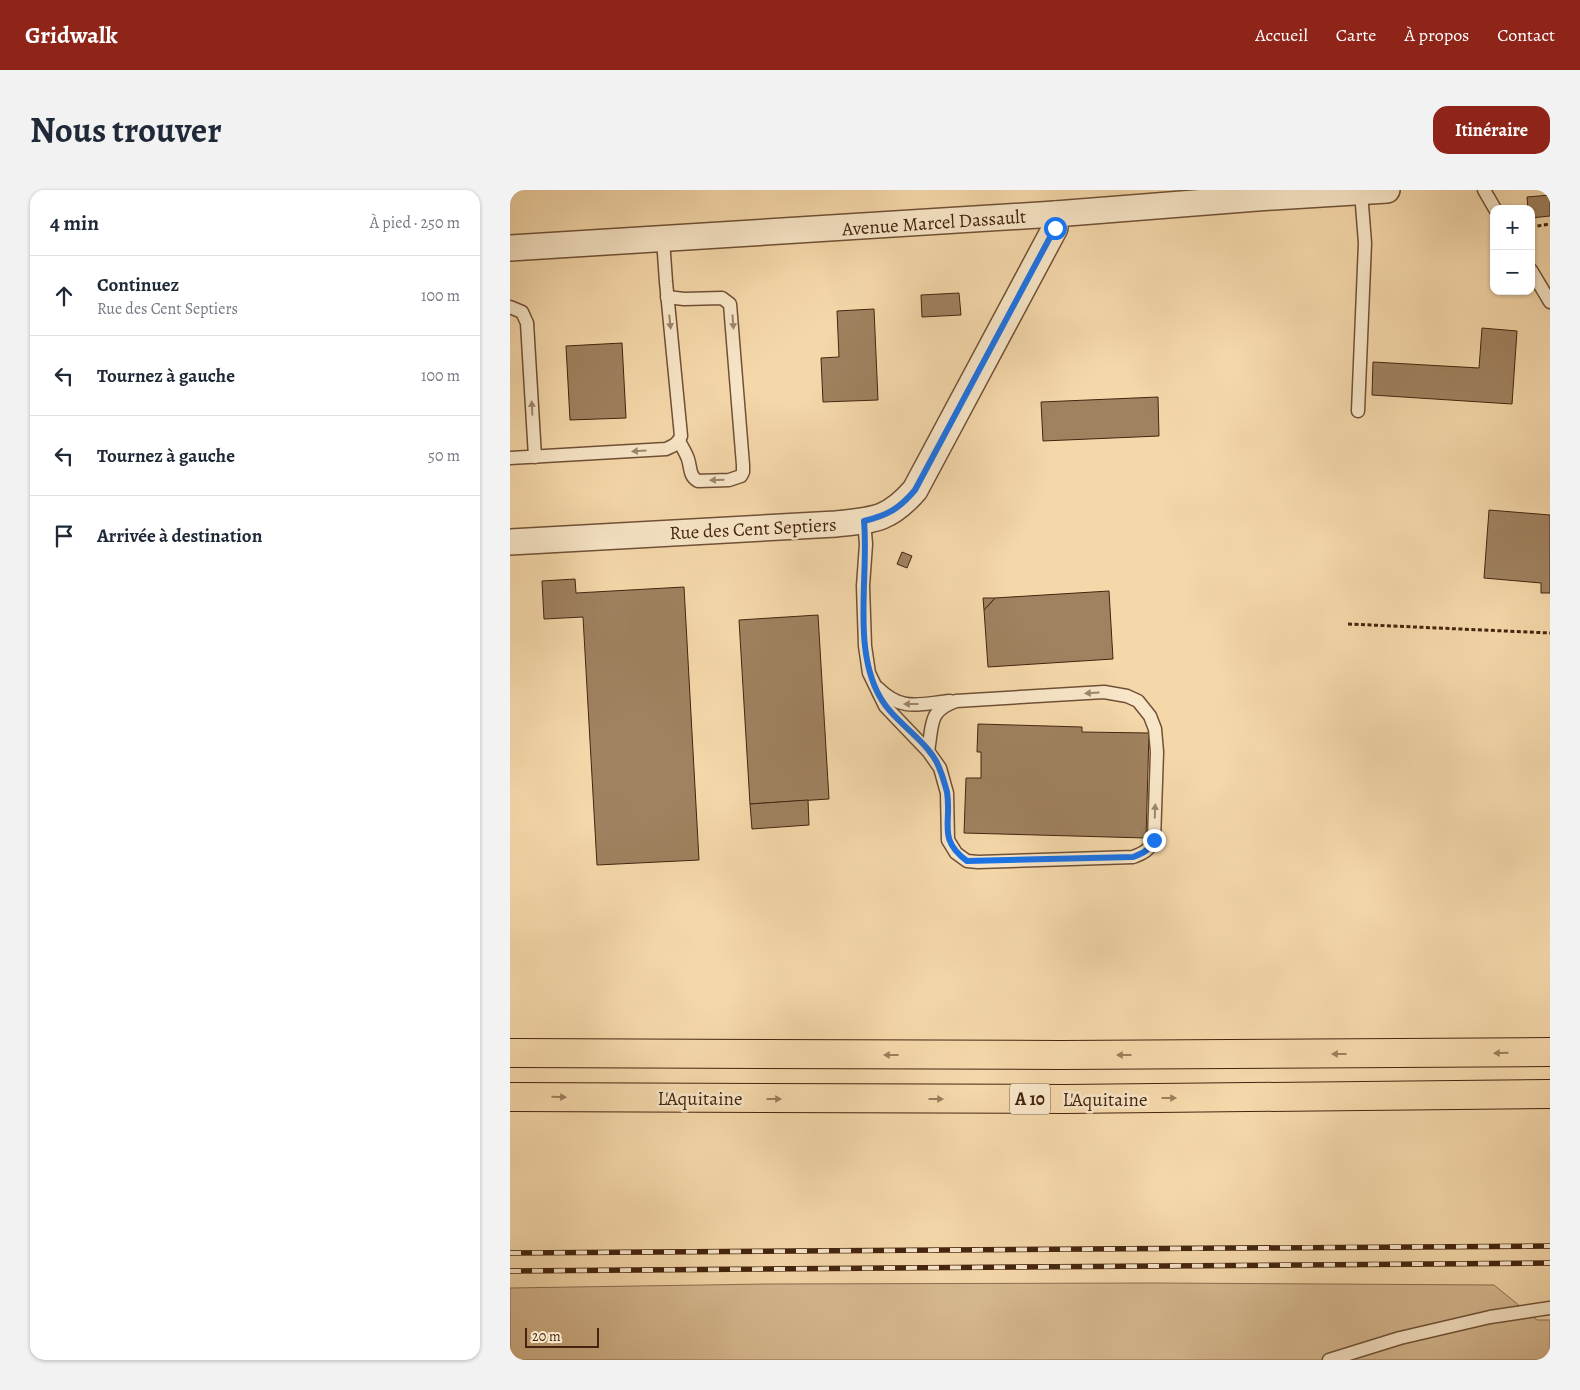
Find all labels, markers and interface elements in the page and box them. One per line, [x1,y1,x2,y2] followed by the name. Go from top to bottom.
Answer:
[25,19,118,51] text: Gridwalk
[1255,23,1308,47] text: Accueil
[1336,23,1376,47] text: Carte
[1404,23,1469,47] text: À propos
[1497,23,1555,47] text: Contact
[30,106,222,154] text: Nous trouver
[1433,106,1550,154] button: Itinéraire
[840,204,1027,242] street label: Avenue Marcel Dassault
[1490,205,1535,295] map controls
[1490,205,1535,250] button: +
[50,209,99,237] text: 4 min
[370,212,460,234] text: À pied · 250 m
[1044,217,1067,240] route start
[1490,250,1535,295] button: −
[97,272,179,298] text: Continuez
[50,282,78,310] icon: ahead
[421,285,460,307] text: 100 m
[97,298,238,320] text: Rue des Cent Septiers
[729,314,737,330] one-way arrow
[666,315,674,331] one-way arrow
[50,362,78,390] icon: left
[97,363,235,389] text: Tournez à gauche
[421,365,460,387] text: 100 m
[528,400,536,416] one-way arrow
[50,442,78,470] icon: left
[97,443,235,469] text: Tournez à gauche
[428,445,460,467] text: 50 m
[630,447,646,455] one-way arrow
[709,476,725,484] one-way arrow
[669,512,837,546] street label: Rue des Cent Septiers
[50,522,78,550] icon: arrive
[97,523,262,549] text: Arrivée à destination
[1084,689,1100,697] one-way arrow
[902,700,918,708] one-way arrow
[1151,803,1159,819] one-way arrow
[1143,829,1166,852] route end
[1493,1049,1509,1057] one-way arrow
[1331,1050,1347,1058] one-way arrow
[883,1051,899,1059] one-way arrow
[1116,1051,1132,1059] one-way arrow
[1010,1084,1050,1114] road number: A 10
[658,1086,742,1112] street label: L'Aquitaine
[1063,1087,1147,1113] street label: L'Aquitaine
[551,1093,567,1101] one-way arrow
[1161,1094,1177,1102] one-way arrow
[766,1095,782,1103] one-way arrow
[928,1095,944,1103] one-way arrow
[525,1325,599,1348] scale bar
[532,1327,561,1346] text: 20 m

